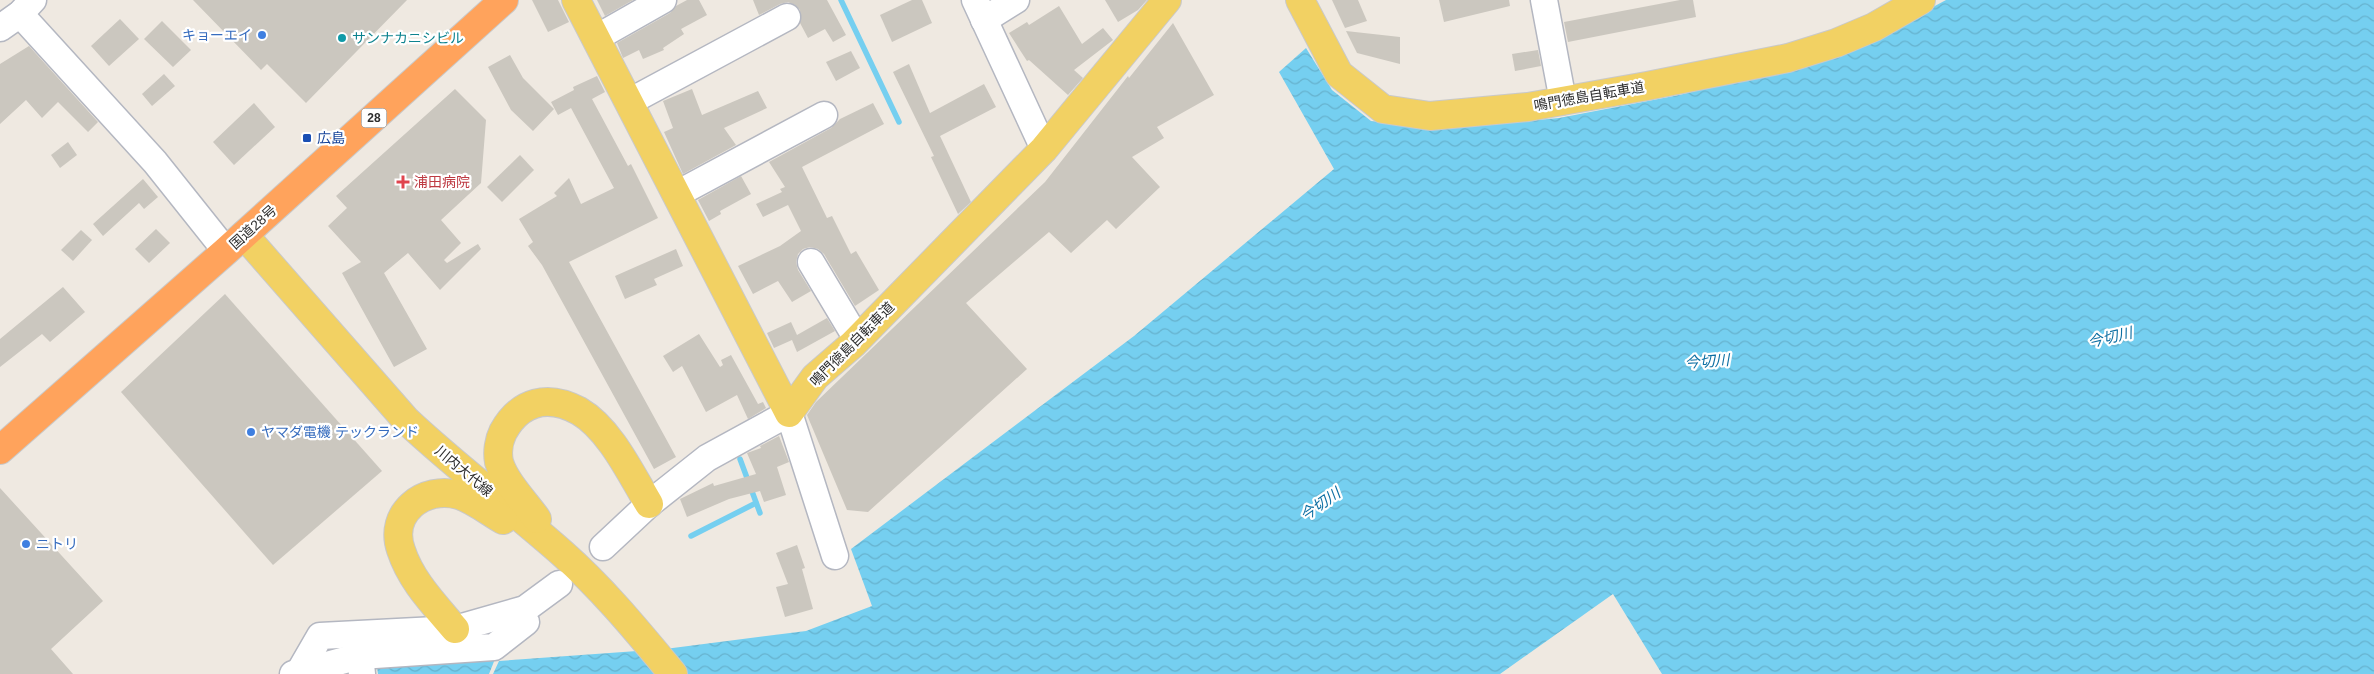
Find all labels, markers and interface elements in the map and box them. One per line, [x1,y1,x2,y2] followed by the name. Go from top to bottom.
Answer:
[182,27,252,43] place label: キョーエイ
[256,29,268,41] marker: キョーエイ
[352,30,464,46] place label: サンナカニシビル
[336,32,348,44] marker: サンナカニシビル
[1532,78,1646,114] street label: 鳴門徳島自転車道
[362,109,386,128] road number: 28
[317,130,345,146] place label: 広島
[301,132,313,144] marker: 広島
[414,174,470,190] place label: 浦田病院
[396,175,410,189] marker: 浦田病院
[226,202,280,252] street label: 国道28号
[807,299,897,389] street label: 鳴門徳島自転車道
[2086,323,2136,350] water label: 今切川
[1684,351,1732,371] water label: 今切川
[261,424,419,440] place label: ヤマダ電機 テックランド
[245,426,257,438] marker: ヤマダ電機 テックランド
[432,442,496,500] street label: 川内大代線
[1297,483,1345,524] water label: 今切川
[36,536,78,552] place label: ニトリ
[20,538,32,550] marker: ニトリ

